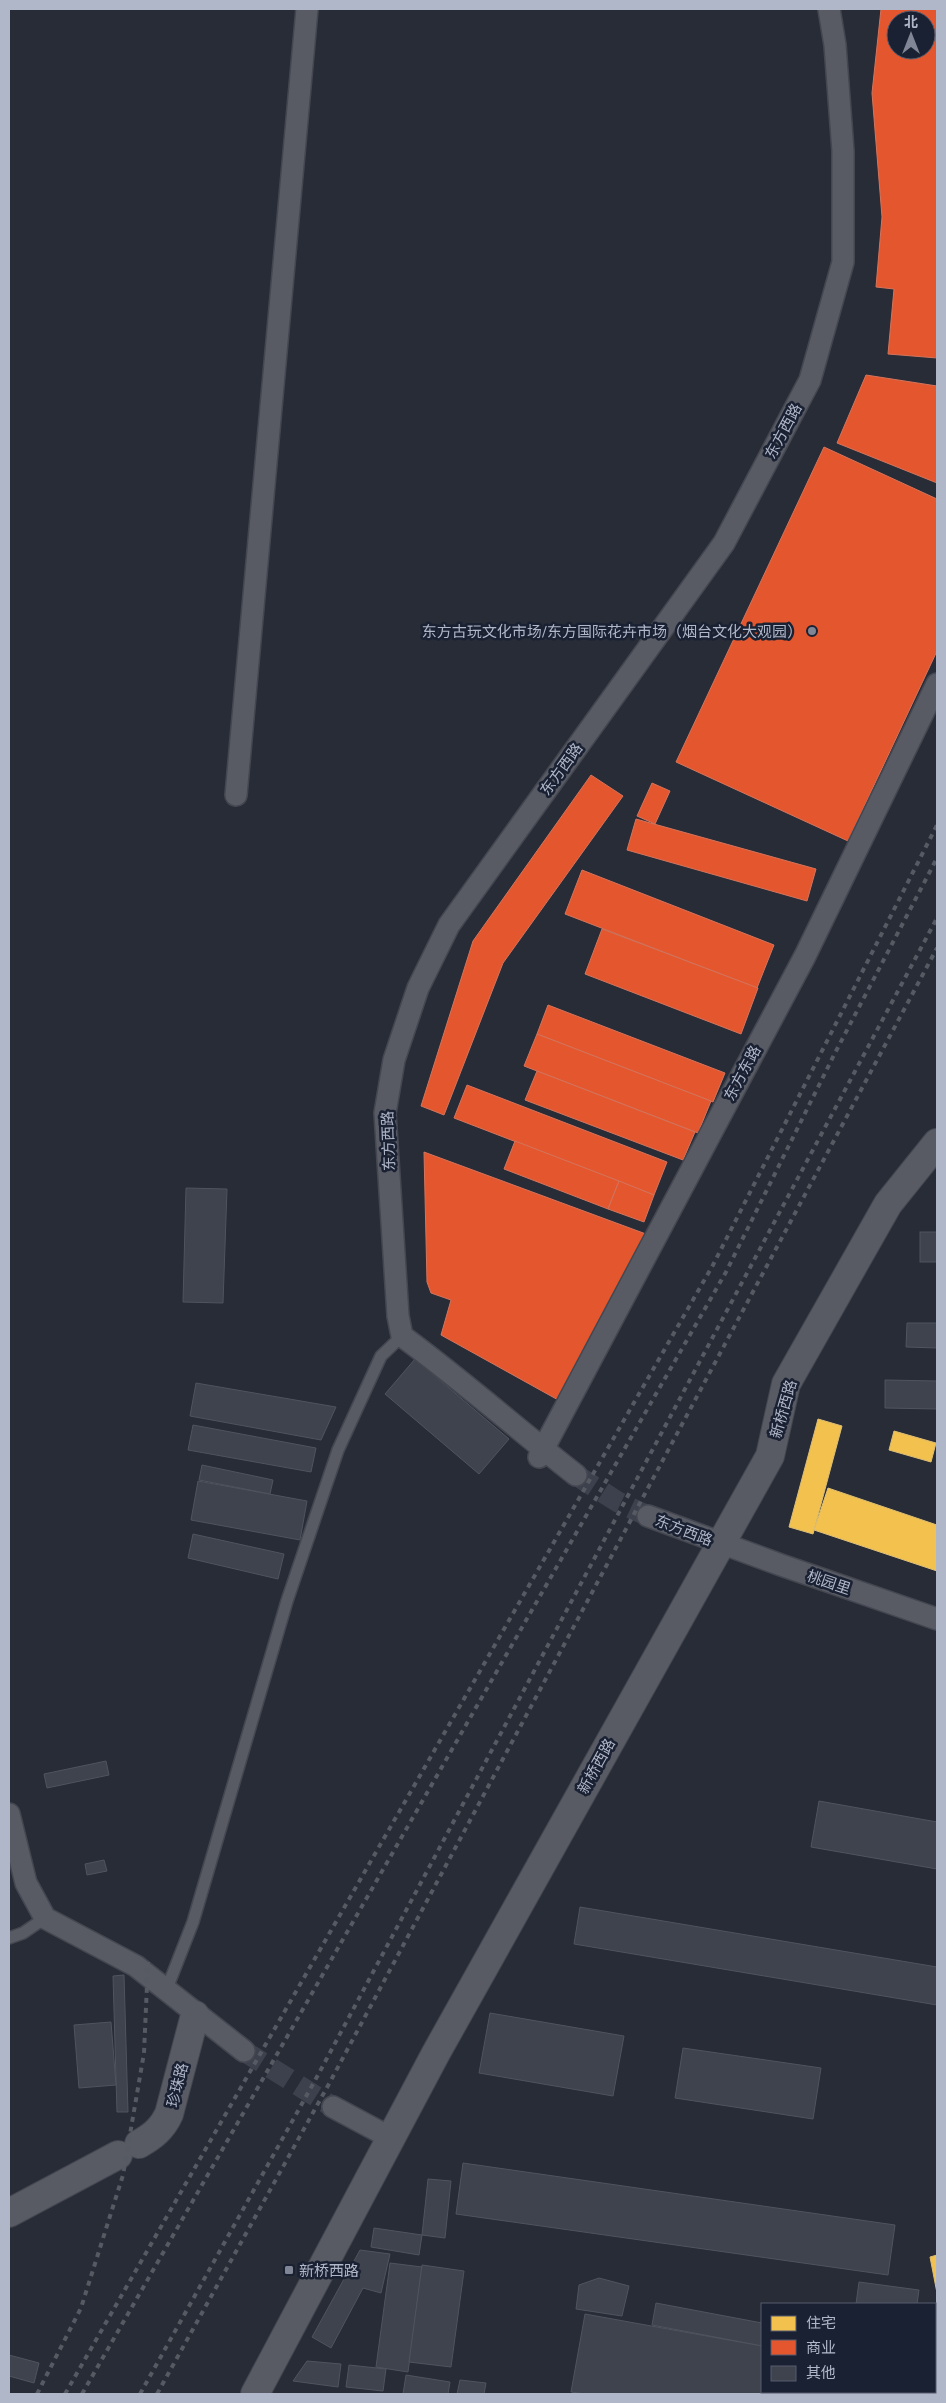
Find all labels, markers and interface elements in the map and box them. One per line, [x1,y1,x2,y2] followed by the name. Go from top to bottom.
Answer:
[886,10,936,60] north arrow
[904,14,918,30] text: 北
[761,401,805,461] street label: 东方西路
[422,623,802,640] place label: 东方古玩文化市场/东方国际花卉市场（烟台文化大观园）
[806,625,818,637] marker: 东方古玩文化市场/东方国际花卉市场（烟台文化大观园）
[536,740,586,798] street label: 东方西路
[720,1043,764,1103] street label: 东方东路
[378,1111,398,1171] street label: 东方西路
[767,1378,799,1440] street label: 新桥西路
[653,1511,715,1549] street label: 东方西路
[805,1567,853,1597] street label: 桃园里
[574,1736,618,1796] street label: 新桥西路
[163,2061,191,2109] street label: 珍珠路
[299,2262,359,2279] place label: 新桥西路
[283,2264,295,2276] marker: 新桥西路
[761,2303,936,2393] legend
[806,2314,836,2331] text: 住宅
[806,2339,836,2356] text: 商业
[806,2364,836,2381] text: 其他

